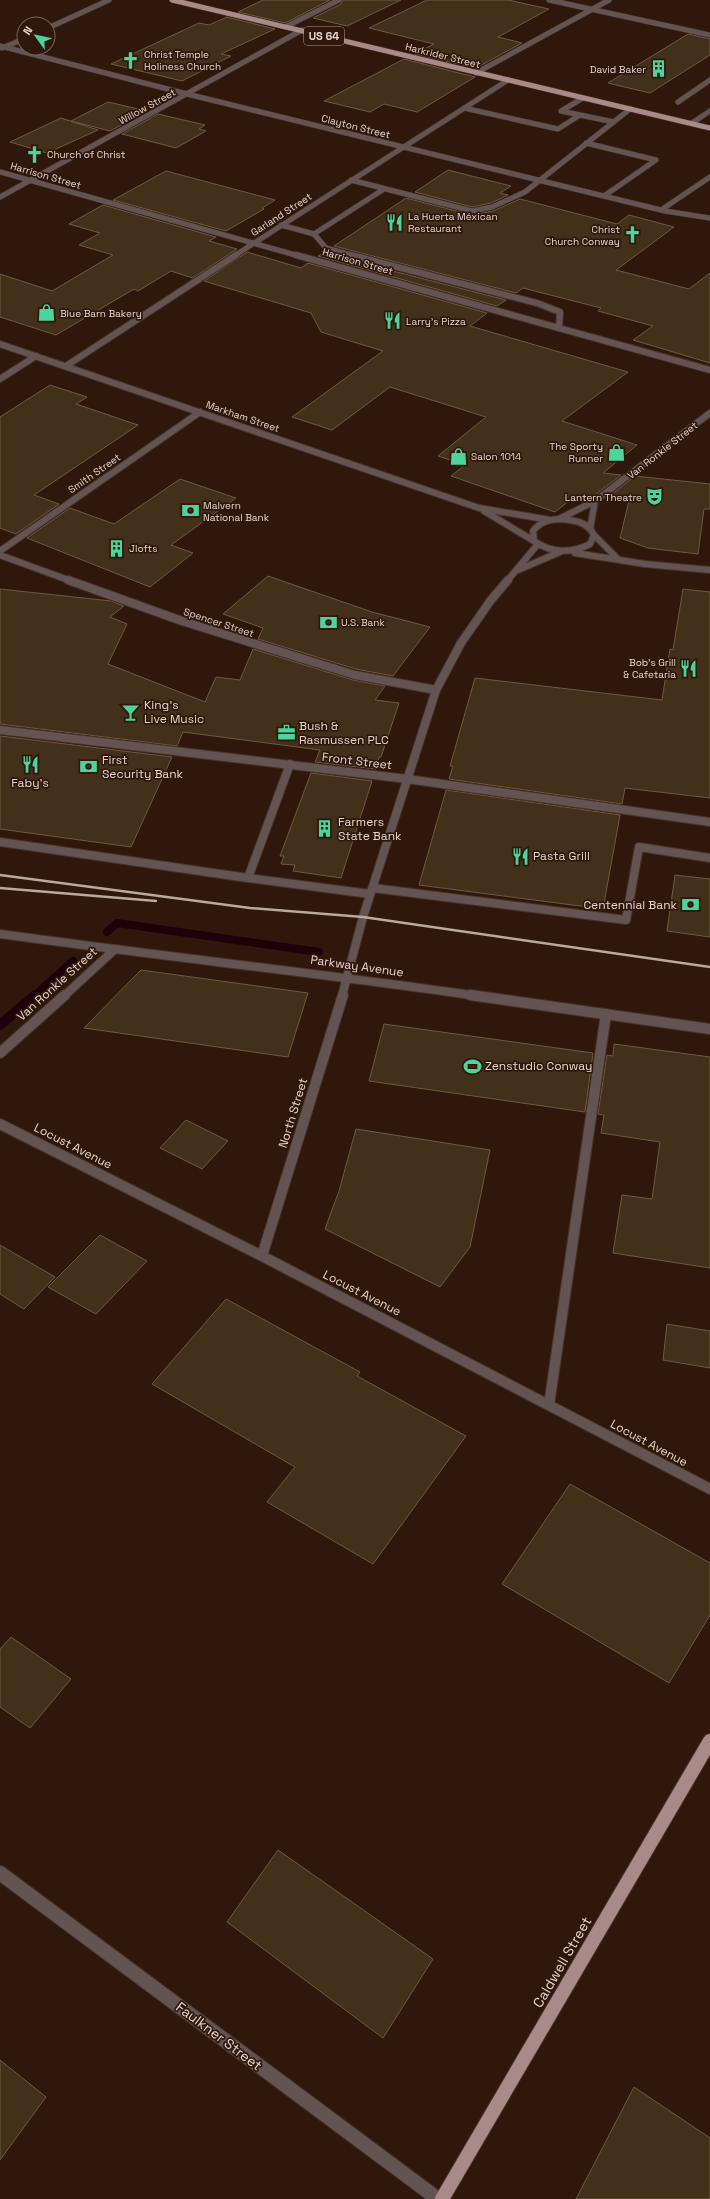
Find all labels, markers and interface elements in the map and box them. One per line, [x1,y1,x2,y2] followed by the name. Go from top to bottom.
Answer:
[16,16,56,56] north arrow
[20,24,35,37] text: N
[304,27,344,45] road number: US 64
[404,40,482,71] street label: Harkrider Street
[144,48,221,73] place label: Christ Temple Holiness Church
[121,50,141,70] church icon: Christ Temple Holiness Church
[649,59,669,79] building icon: David Baker
[590,63,646,76] place label: David Baker
[116,85,178,127] street label: Willow Street
[320,112,392,141] street label: Clayton Street
[24,144,44,164] church icon: Church of Christ
[47,148,126,161] place label: Church of Christ
[9,159,83,192] street label: Harrison Street
[248,190,315,239] street label: Garland Street
[408,210,498,235] place label: La Huerta Méxican Restaurant
[385,212,405,232] restaurant icon: La Huerta Méxican Restaurant
[545,223,620,248] place label: Christ Church Conway
[623,225,643,245] church icon: Christ Church Conway
[321,245,395,278] street label: Harrison Street
[37,303,57,323] shop icon: Blue Barn Bakery
[60,307,142,320] place label: Blue Barn Bakery
[383,311,403,331] restaurant icon: Larry's Pizza
[406,315,466,328] place label: Larry's Pizza
[204,398,282,435] street label: Markham Street
[625,419,700,482] street label: Van Ronkle Street
[549,440,603,465] place label: The Sporty Runner
[606,442,626,462] shop icon: The Sporty Runner
[448,446,468,466] shop icon: Salon 1014
[66,450,123,496] street label: Smith Street
[471,450,521,463] place label: Salon 1014
[645,487,665,507] theatre icon: Lantern Theatre
[565,491,642,504] place label: Lantern Theatre
[203,499,270,524] place label: Malvern National Bank
[180,501,200,521] bank icon: Malvern National Bank
[106,538,126,558] building icon: Jlofts
[129,542,158,555] place label: Jlofts
[182,605,256,640] street label: Spencer Street
[318,612,338,632] bank icon: U.S. Bank
[341,616,385,629] place label: U.S. Bank
[623,656,676,681] place label: Bob's Grill & Cafetaria
[679,658,699,678] restaurant icon: Bob's Grill & Cafetaria
[144,697,204,727] place label: King's Live Music
[121,702,141,722] bar icon: King's Live Music
[299,718,389,748] place label: Bush & Rasmussen PLC
[276,723,296,743] office icon: Bush & Rasmussen PLC
[321,749,393,773] street label: Front Street
[102,752,184,782] place label: First Security Bank
[20,754,40,774] restaurant icon: Faby's
[79,757,99,777] bank icon: First Security Bank
[11,775,49,791] place label: Faby's
[338,814,402,844] place label: Farmers State Bank
[315,819,335,839] building icon: Farmers State Bank
[510,846,530,866] restaurant icon: Pasta Grill
[533,848,590,864] place label: Pasta Grill
[680,895,700,915] bank icon: Centennial Bank
[583,897,678,913] place label: Centennial Bank
[13,944,101,1024] street label: Van Ronkle Street
[309,952,405,980] street label: Parkway Avenue
[462,1056,482,1076] sports icon: Zenstudio Conway
[485,1058,592,1074] place label: Zenstudio Conway
[275,1076,311,1150] street label: North Street
[31,1119,115,1173] street label: Locust Avenue
[320,1266,404,1320] street label: Locust Avenue
[608,1416,690,1470] street label: Locust Avenue
[529,1913,595,2011] street label: Caldwell Street
[172,1998,266,2074] street label: Faulkner Street

